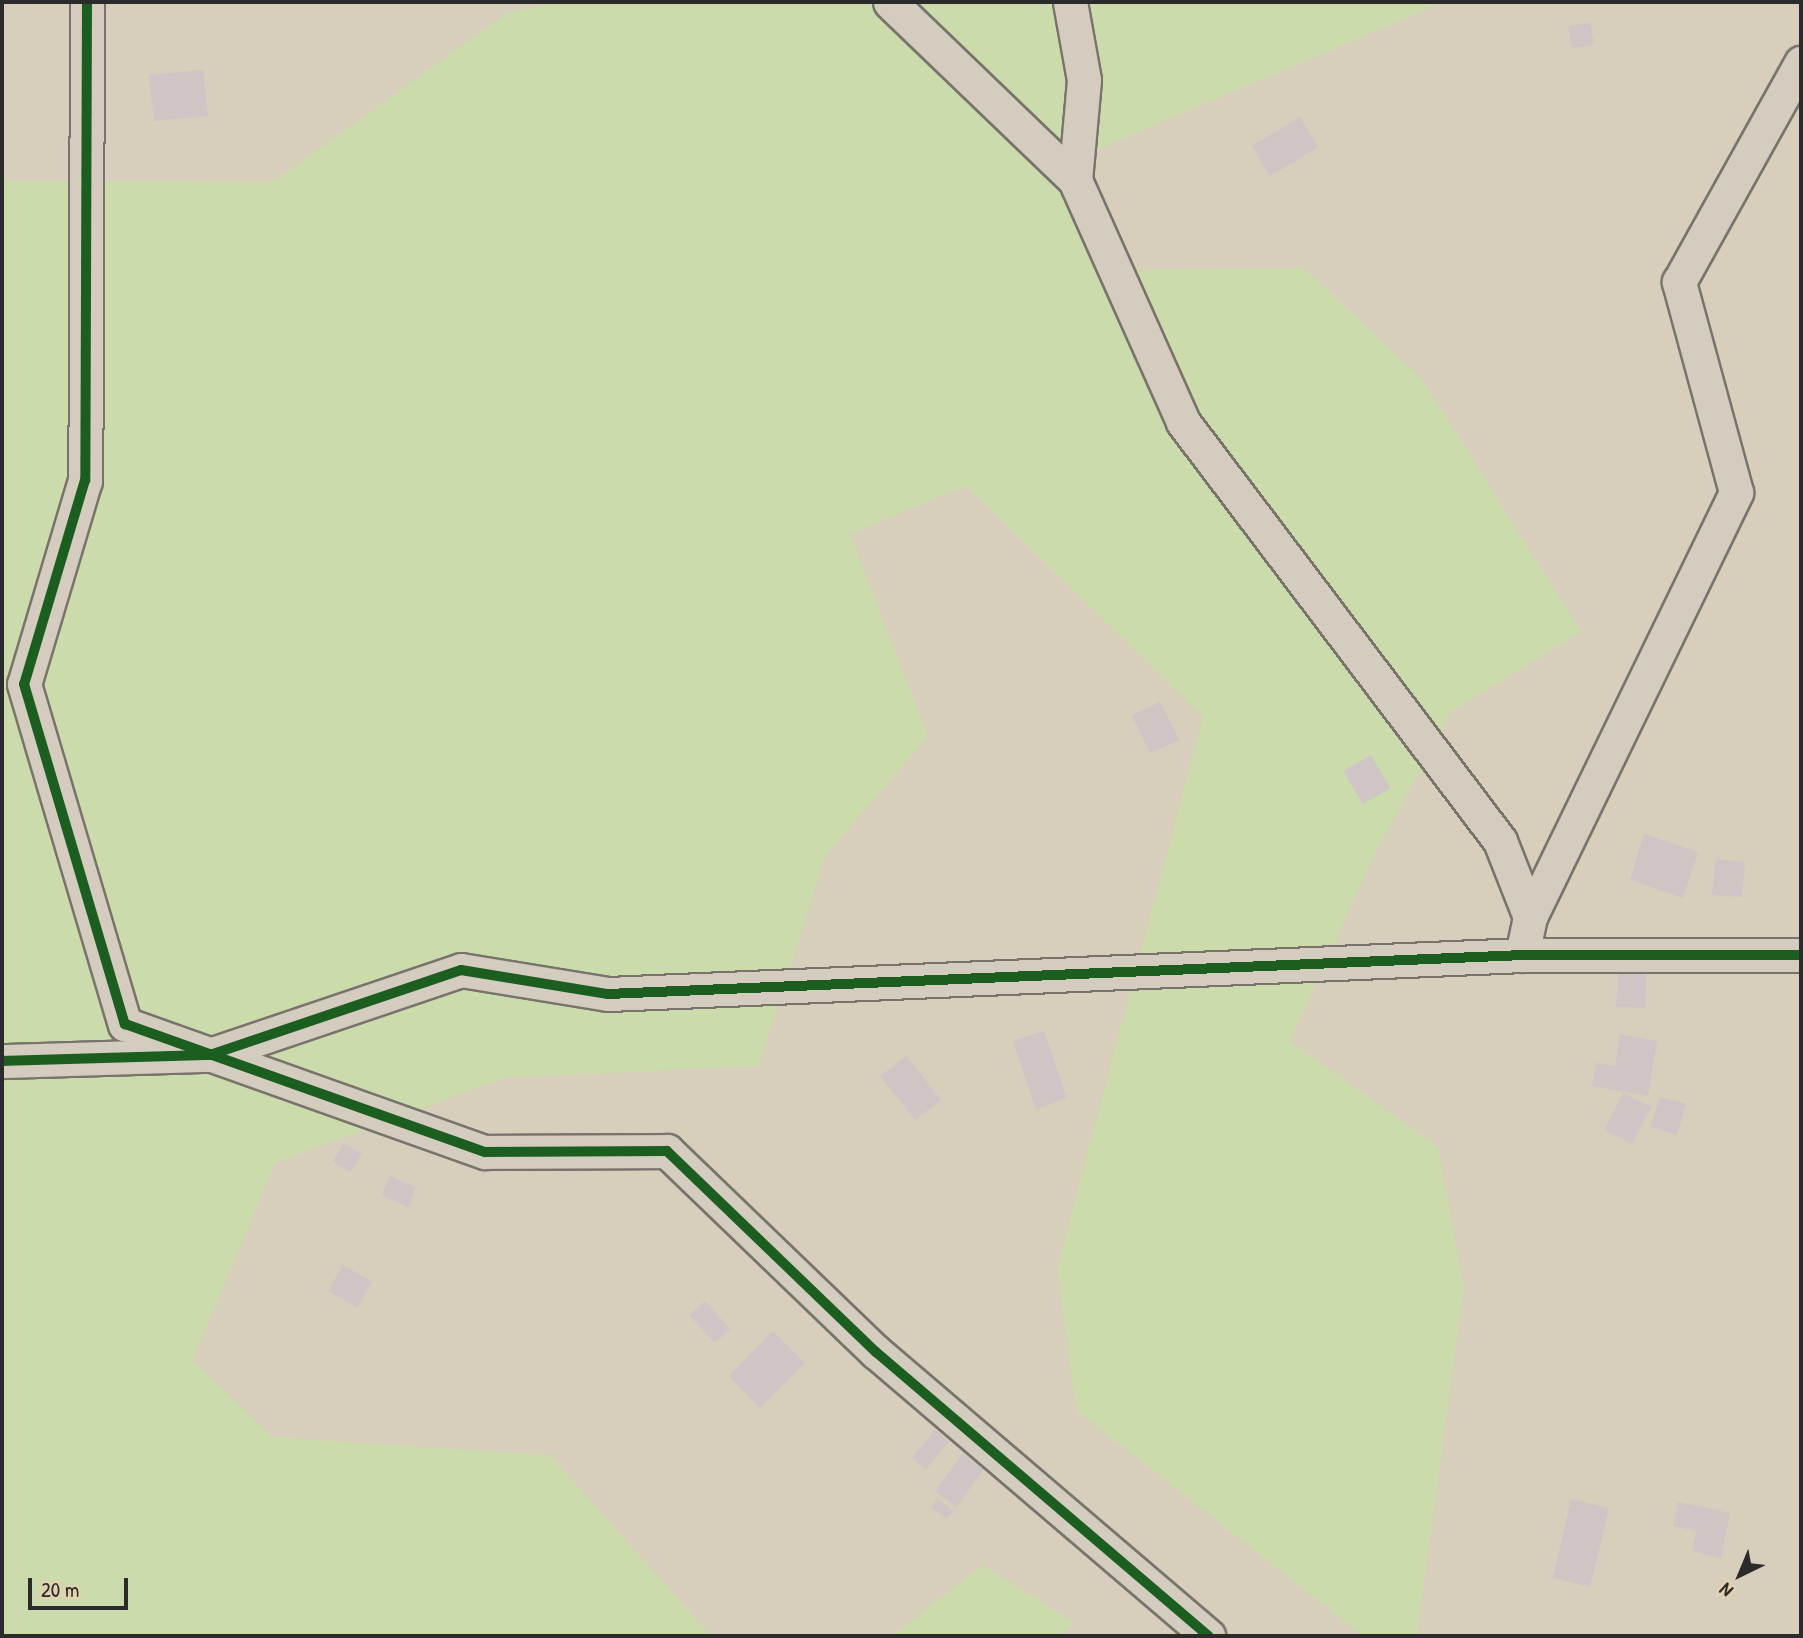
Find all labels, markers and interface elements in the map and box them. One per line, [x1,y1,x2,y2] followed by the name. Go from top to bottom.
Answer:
[1705,1540,1775,1610] north arrow
[32,1564,131,1608] scale bar
[41,1575,79,1604] text: 20 m
[1713,1577,1738,1603] text: N

